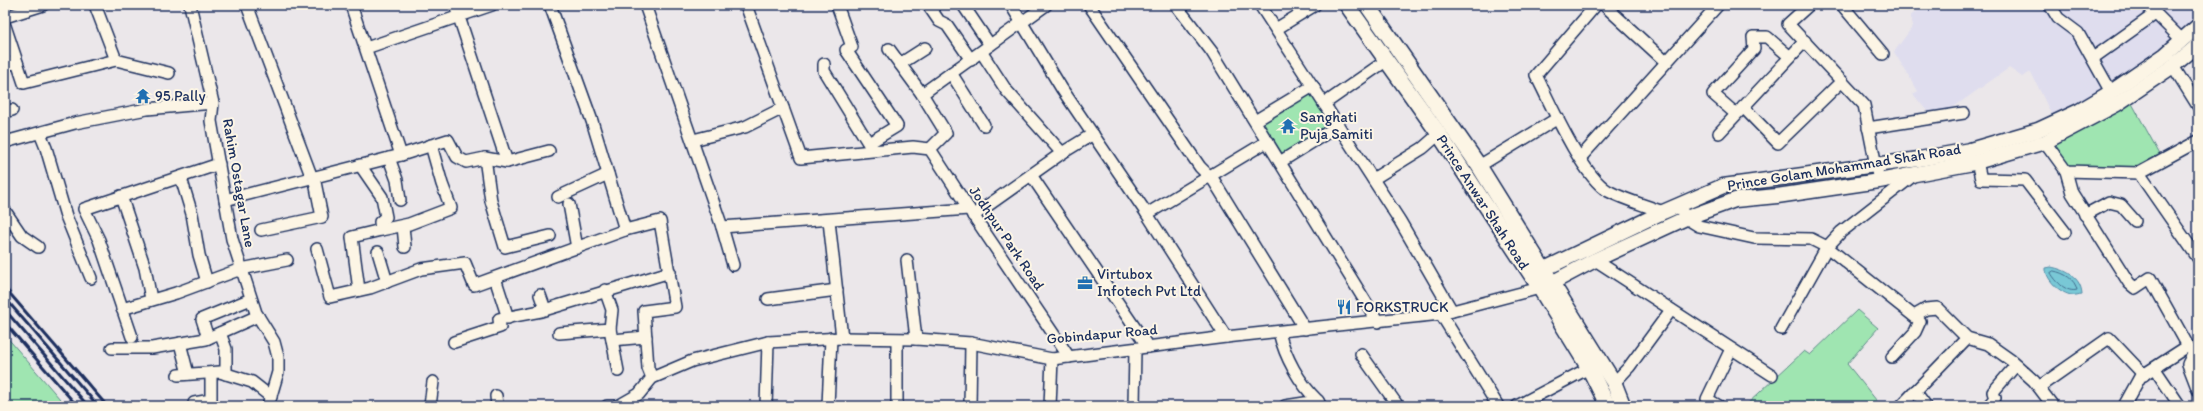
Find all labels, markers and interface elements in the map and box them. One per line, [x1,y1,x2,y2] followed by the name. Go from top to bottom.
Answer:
[134,87,152,105] temple icon: 95 Pally
[155,87,206,105] place label: 95 Pally
[1300,108,1373,143] place label: Sanghati Puja Samiti
[219,117,259,249] street label: Rahim Ostagar Lane
[1279,117,1297,135] temple icon: Sanghati Puja Samiti
[1433,131,1533,273] street label: Prince Anwar Shah Road
[1726,140,1962,194] street label: Prince Golam Mohammad Shah Road
[965,182,1049,294] street label: Jodhpur Park Road
[1097,265,1201,300] place label: Virtubox Infotech Pvt Ltd
[1076,274,1094,292] office icon: Virtubox Infotech Pvt Ltd
[1335,298,1353,316] restaurant icon: FORKSTRUCK
[1356,298,1449,316] place label: FORKSTRUCK
[1046,320,1158,348] street label: Gobindapur Road

